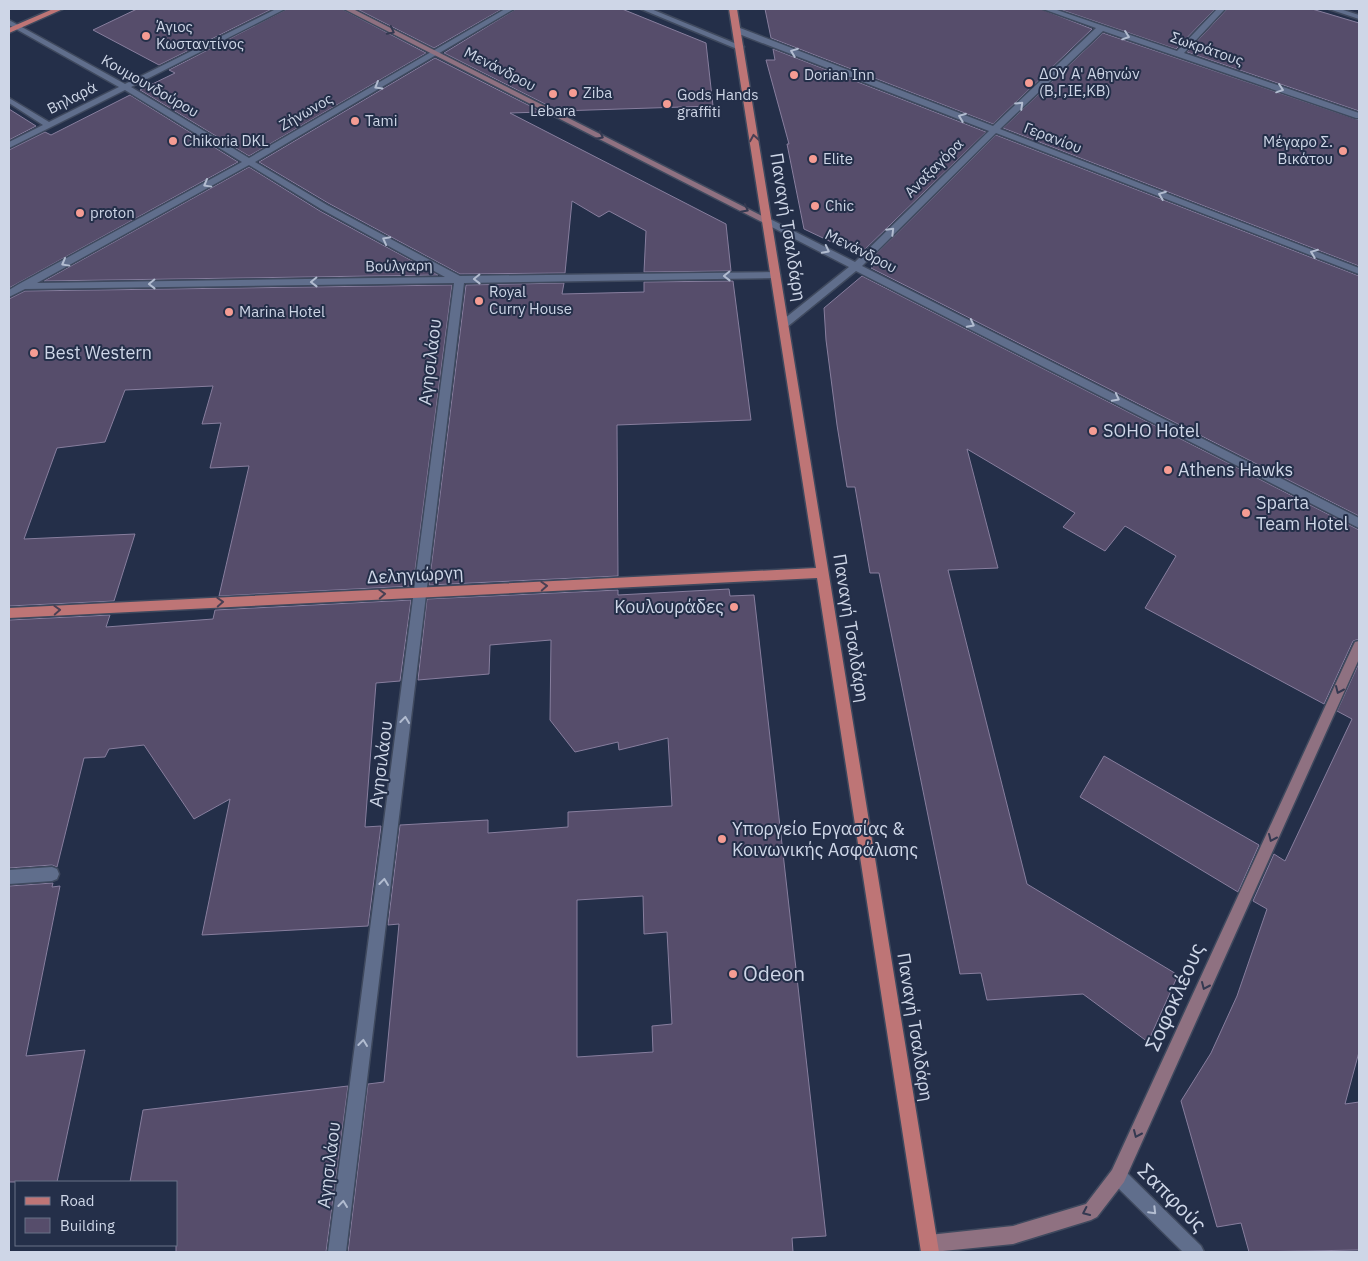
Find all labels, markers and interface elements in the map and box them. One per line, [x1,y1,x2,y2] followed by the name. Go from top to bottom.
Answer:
[156,17,244,53] place label: Άγιος Κωσταντίνος
[386,25,395,35] one-way arrow
[1168,27,1246,70] street label: Σωκράτους
[140,30,152,42] marker: Άγιος Κωσταντίνος
[1121,30,1130,40] one-way arrow
[461,42,539,95] street label: Μενάνδρου
[790,48,799,58] one-way arrow
[98,50,203,121] street label: Κουμουνδούρου
[1039,64,1140,100] place label: ΔΟΥ Α' Αθηνών (Β,Γ,ΙΕ,ΚΒ)
[804,65,875,84] place label: Dorian Inn
[788,69,800,81] marker: Dorian Inn
[44,77,100,118] street label: Βηλαρά
[1023,77,1035,89] marker: ΔΟΥ Α' Αθηνών (Β,Γ,ΙΕ,ΚΒ)
[375,80,384,90] one-way arrow
[583,83,612,102] place label: Ziba
[1275,83,1283,93] one-way arrow
[677,85,759,121] place label: Gods Hands graffiti
[567,87,579,99] marker: Ziba
[547,88,559,100] marker: Lebara
[276,89,336,134] street label: Ζήνωνος
[661,98,673,110] marker: Gods Hands graffiti
[530,101,576,120] place label: Lebara
[1014,102,1023,111] one-way arrow
[365,111,397,130] place label: Tami
[958,113,967,123] one-way arrow
[349,115,361,127] marker: Tami
[1021,118,1085,157] street label: Γερανίου
[595,130,604,140] one-way arrow
[183,131,269,150] place label: Chikoria DKL
[1263,132,1333,168] place label: Μέγαρο Σ. Βικάτου
[749,134,760,142] one-way arrow
[900,134,967,201] street label: Αναξαγόρα
[167,135,179,147] marker: Chikoria DKL
[1337,145,1349,157] marker: Μέγαρο Σ. Βικάτου
[823,149,853,168] place label: Elite
[765,151,812,303] street label: Παναγή Τσαλδάρη
[807,153,819,165] marker: Elite
[203,178,212,188] one-way arrow
[1158,191,1167,201] one-way arrow
[825,196,855,215] place label: Chic
[809,200,821,212] marker: Chic
[90,203,135,222] place label: proton
[740,203,749,213] one-way arrow
[74,207,86,219] marker: proton
[822,224,900,277] street label: Μενάνδρου
[885,228,894,237] one-way arrow
[382,236,391,246] one-way arrow
[821,244,830,254] one-way arrow
[1310,249,1319,260] one-way arrow
[365,255,433,276] street label: Βούλγαρη
[61,257,70,267] one-way arrow
[722,271,730,281] one-way arrow
[472,274,480,284] one-way arrow
[310,277,318,287] one-way arrow
[147,279,155,289] one-way arrow
[489,282,572,318] place label: Royal Curry House
[473,295,485,307] marker: Royal Curry House
[239,302,325,321] place label: Marina Hotel
[223,306,235,318] marker: Marina Hotel
[413,317,446,407] street label: Αγησιλάου
[966,318,975,328] one-way arrow
[44,341,152,364] place label: Best Western
[28,347,40,359] marker: Best Western
[1110,392,1119,402] one-way arrow
[1103,419,1200,442] place label: SOHO Hotel
[1087,425,1099,437] marker: SOHO Hotel
[1178,458,1293,481] place label: Athens Hawks
[1162,464,1174,476] marker: Athens Hawks
[1256,491,1349,535] place label: Sparta Team Hotel
[1240,507,1252,519] marker: Sparta Team Hotel
[828,552,875,704] street label: Παναγή Τσαλδάρη
[366,560,464,589] street label: Δεληγιώργη
[541,581,549,591] one-way arrow
[378,589,386,600] one-way arrow
[614,595,724,618] place label: Κουλουράδες
[216,597,224,608] one-way arrow
[728,601,740,613] marker: Κουλουράδες
[54,605,62,616] one-way arrow
[1335,685,1345,694] one-way arrow
[399,716,410,724] one-way arrow
[364,719,397,809] street label: Αγησιλάου
[732,817,918,861] place label: Υποργείο Εργασίας & Κοινωνικής Ασφάλισης
[716,833,728,845] marker: Υποργείο Εργασίας & Κοινωνικής Ασφάλισης
[1267,833,1278,842] one-way arrow
[378,877,389,885] one-way arrow
[1138,938,1210,1055] street label: Σοφοκλέους
[892,951,939,1103] street label: Παναγή Τσαλδάρη
[743,959,805,987] place label: Odeon
[727,968,739,980] marker: Odeon
[1200,981,1211,990] one-way arrow
[357,1038,367,1047] one-way arrow
[312,1120,345,1210] street label: Αγησιλάου
[1133,1129,1144,1138] one-way arrow
[1132,1157,1213,1238] street label: Σαπφούς
[15,1181,178,1246] legend
[60,1191,95,1210] text: Road
[337,1200,348,1208] one-way arrow
[1082,1205,1091,1216] one-way arrow
[1147,1205,1156,1214] one-way arrow
[60,1216,115,1235] text: Building

